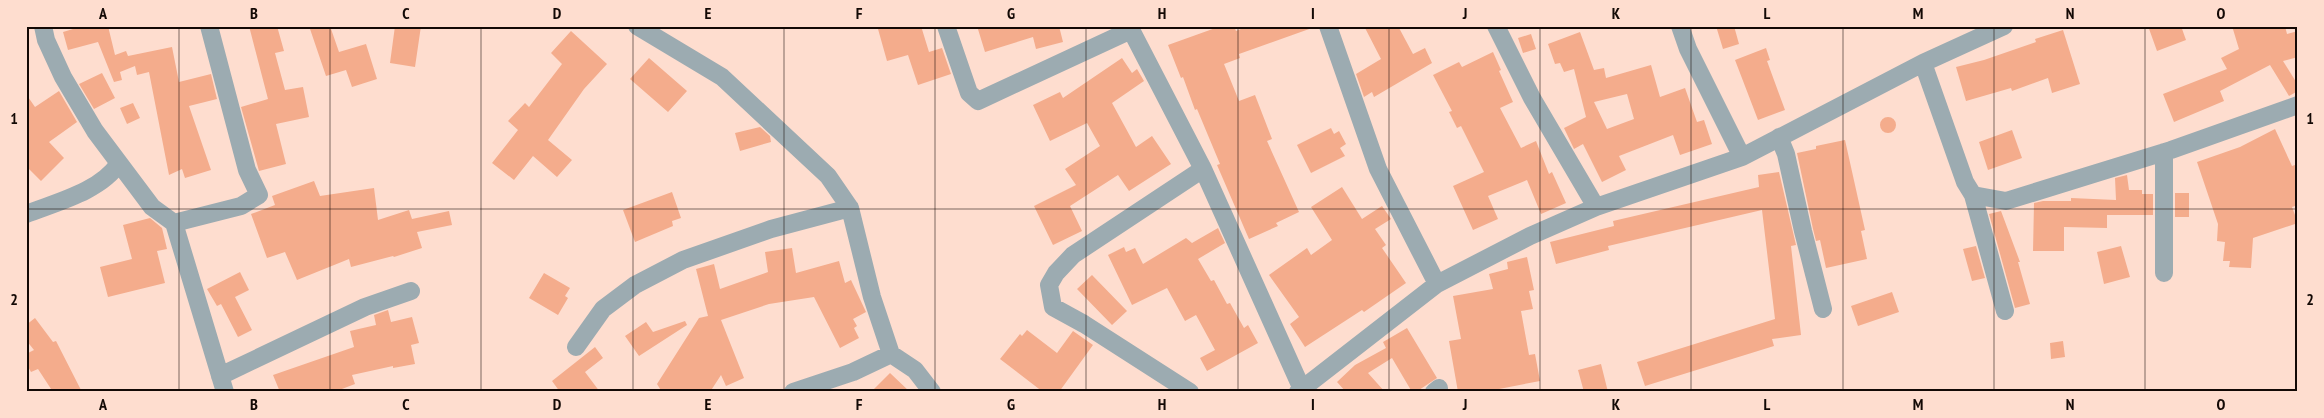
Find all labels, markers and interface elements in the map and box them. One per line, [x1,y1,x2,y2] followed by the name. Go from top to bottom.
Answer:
[98,3,108,23] text: A
[250,3,258,23] text: B
[402,3,410,23] text: C
[553,3,562,23] text: D
[705,3,712,23] text: E
[856,3,863,23] text: F
[1007,3,1015,23] text: G
[1158,3,1166,23] text: H
[1311,3,1315,23] text: I
[1462,3,1467,23] text: J
[1612,3,1621,23] text: K
[1764,3,1771,23] text: L
[1913,3,1923,23] text: M
[2066,3,2074,23] text: N
[2217,3,2226,23] text: O
[10,108,18,128] text: 1
[2306,108,2314,128] text: 1
[10,289,18,309] text: 2
[2306,289,2314,309] text: 2
[98,394,108,414] text: A
[250,394,258,414] text: B
[402,394,410,414] text: C
[553,394,562,414] text: D
[705,394,712,414] text: E
[856,394,863,414] text: F
[1007,394,1015,414] text: G
[1158,394,1166,414] text: H
[1311,394,1315,414] text: I
[1462,394,1467,414] text: J
[1612,394,1621,414] text: K
[1764,394,1771,414] text: L
[1913,394,1923,414] text: M
[2066,394,2074,414] text: N
[2217,394,2226,414] text: O

